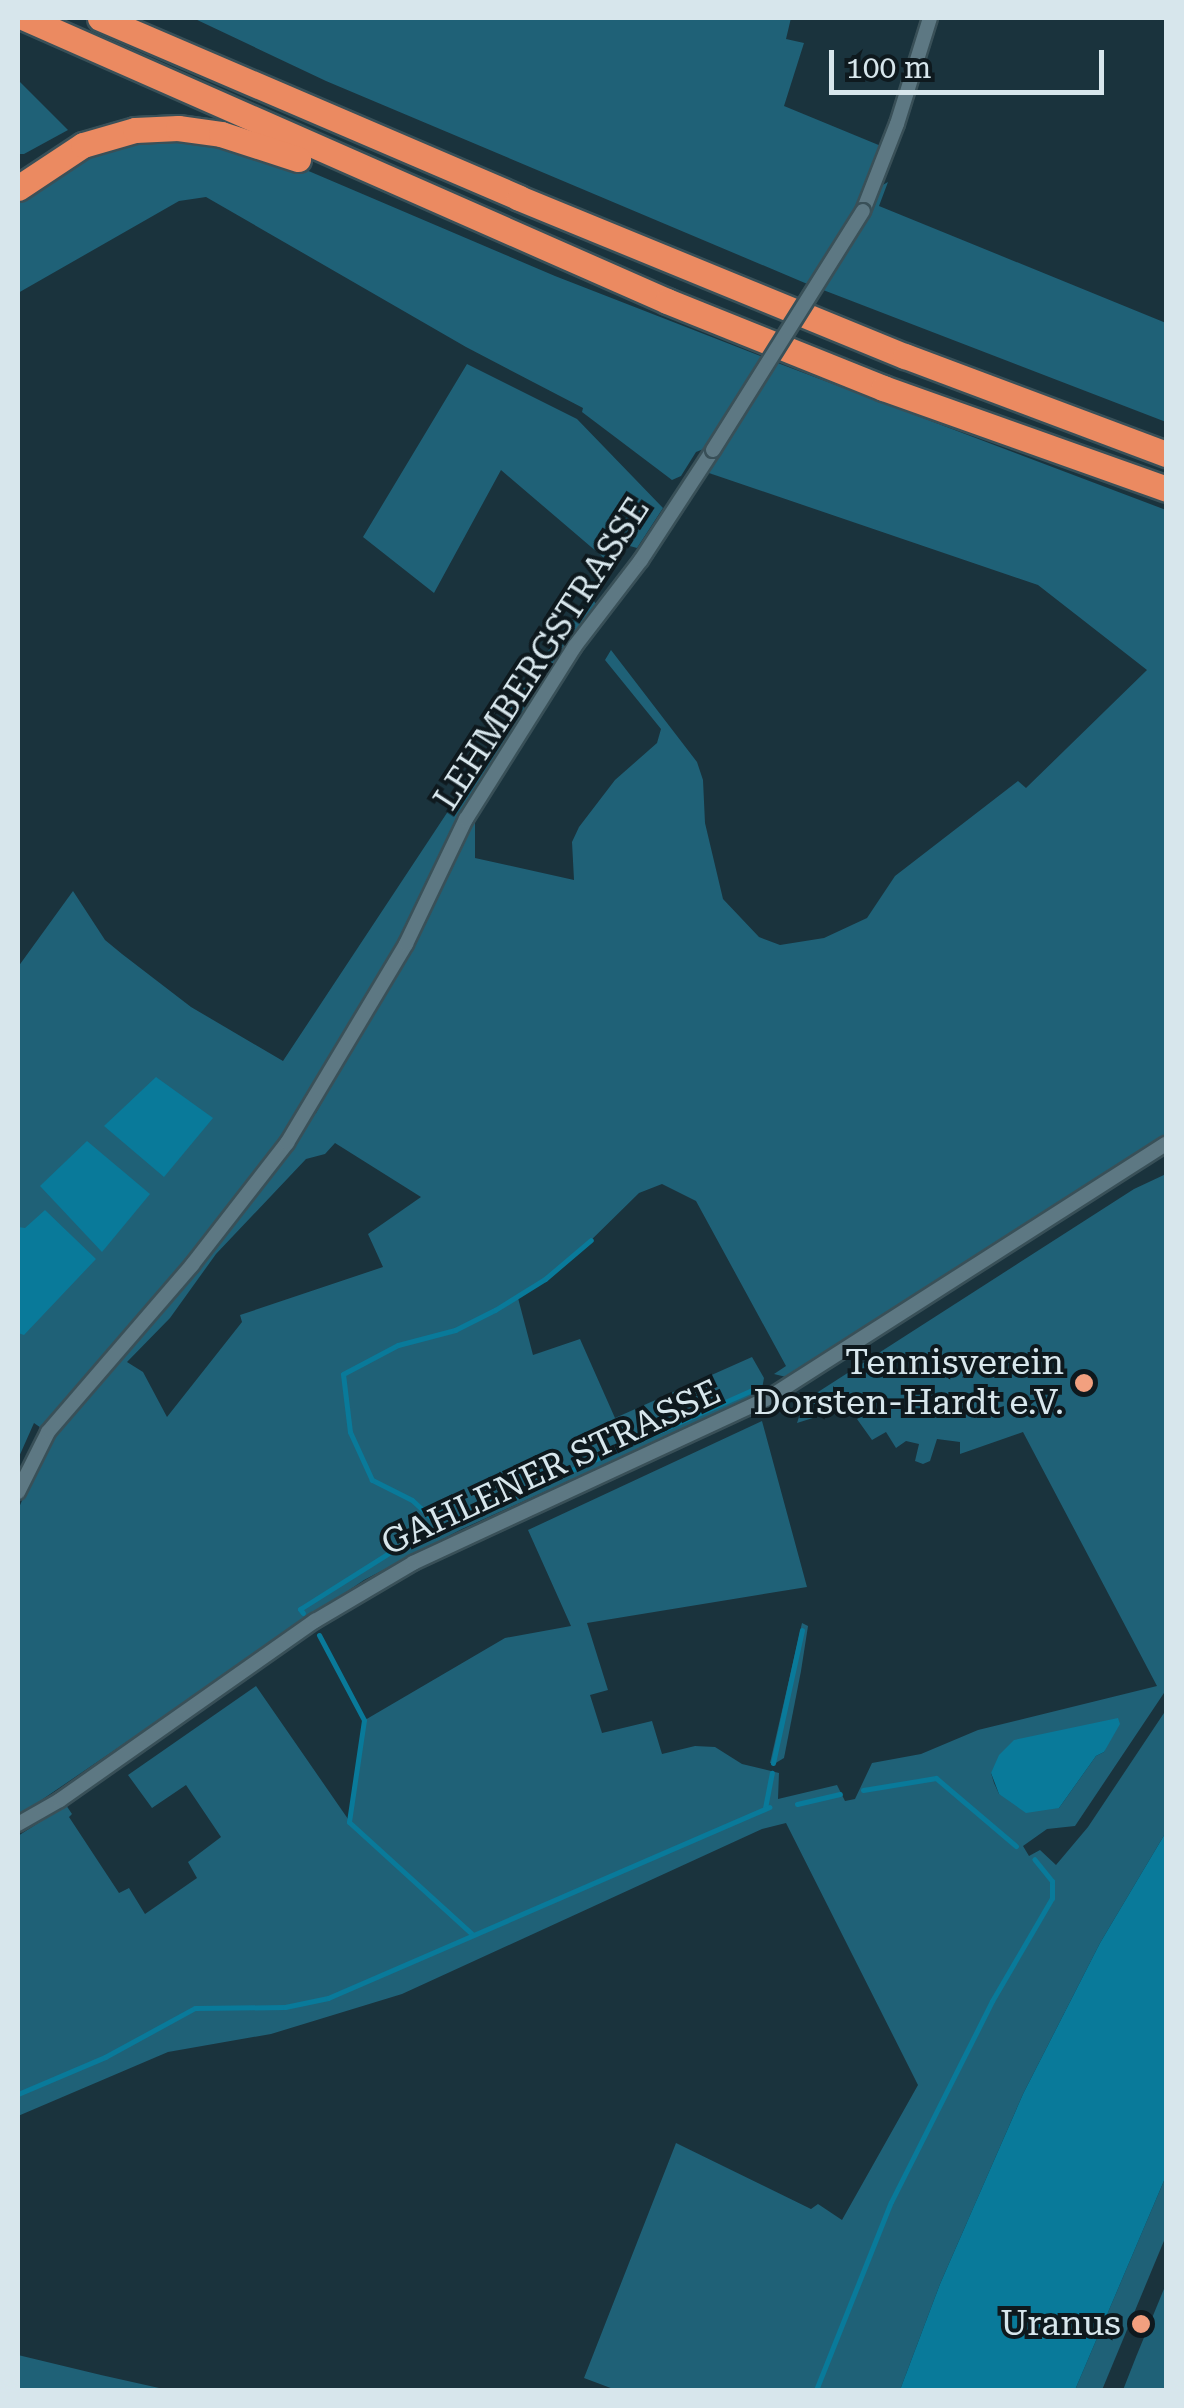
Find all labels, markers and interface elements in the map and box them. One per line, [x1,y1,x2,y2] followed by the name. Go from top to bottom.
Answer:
[834,30,1109,92] scale bar
[846,50,931,85] text: 100 m
[425,490,659,818] street label: LEHMBERGSTRASSE
[754,1342,1064,1424] place label: Tennisverein Dorsten-Hardt e.V.
[375,1371,727,1565] street label: GAHLENER STRASSE
[1073,1372,1095,1394] marker: Tennisverein Dorsten-Hardt e.V.
[1000,2303,1121,2345] place label: Uranus
[1130,2313,1152,2335] marker: Uranus

